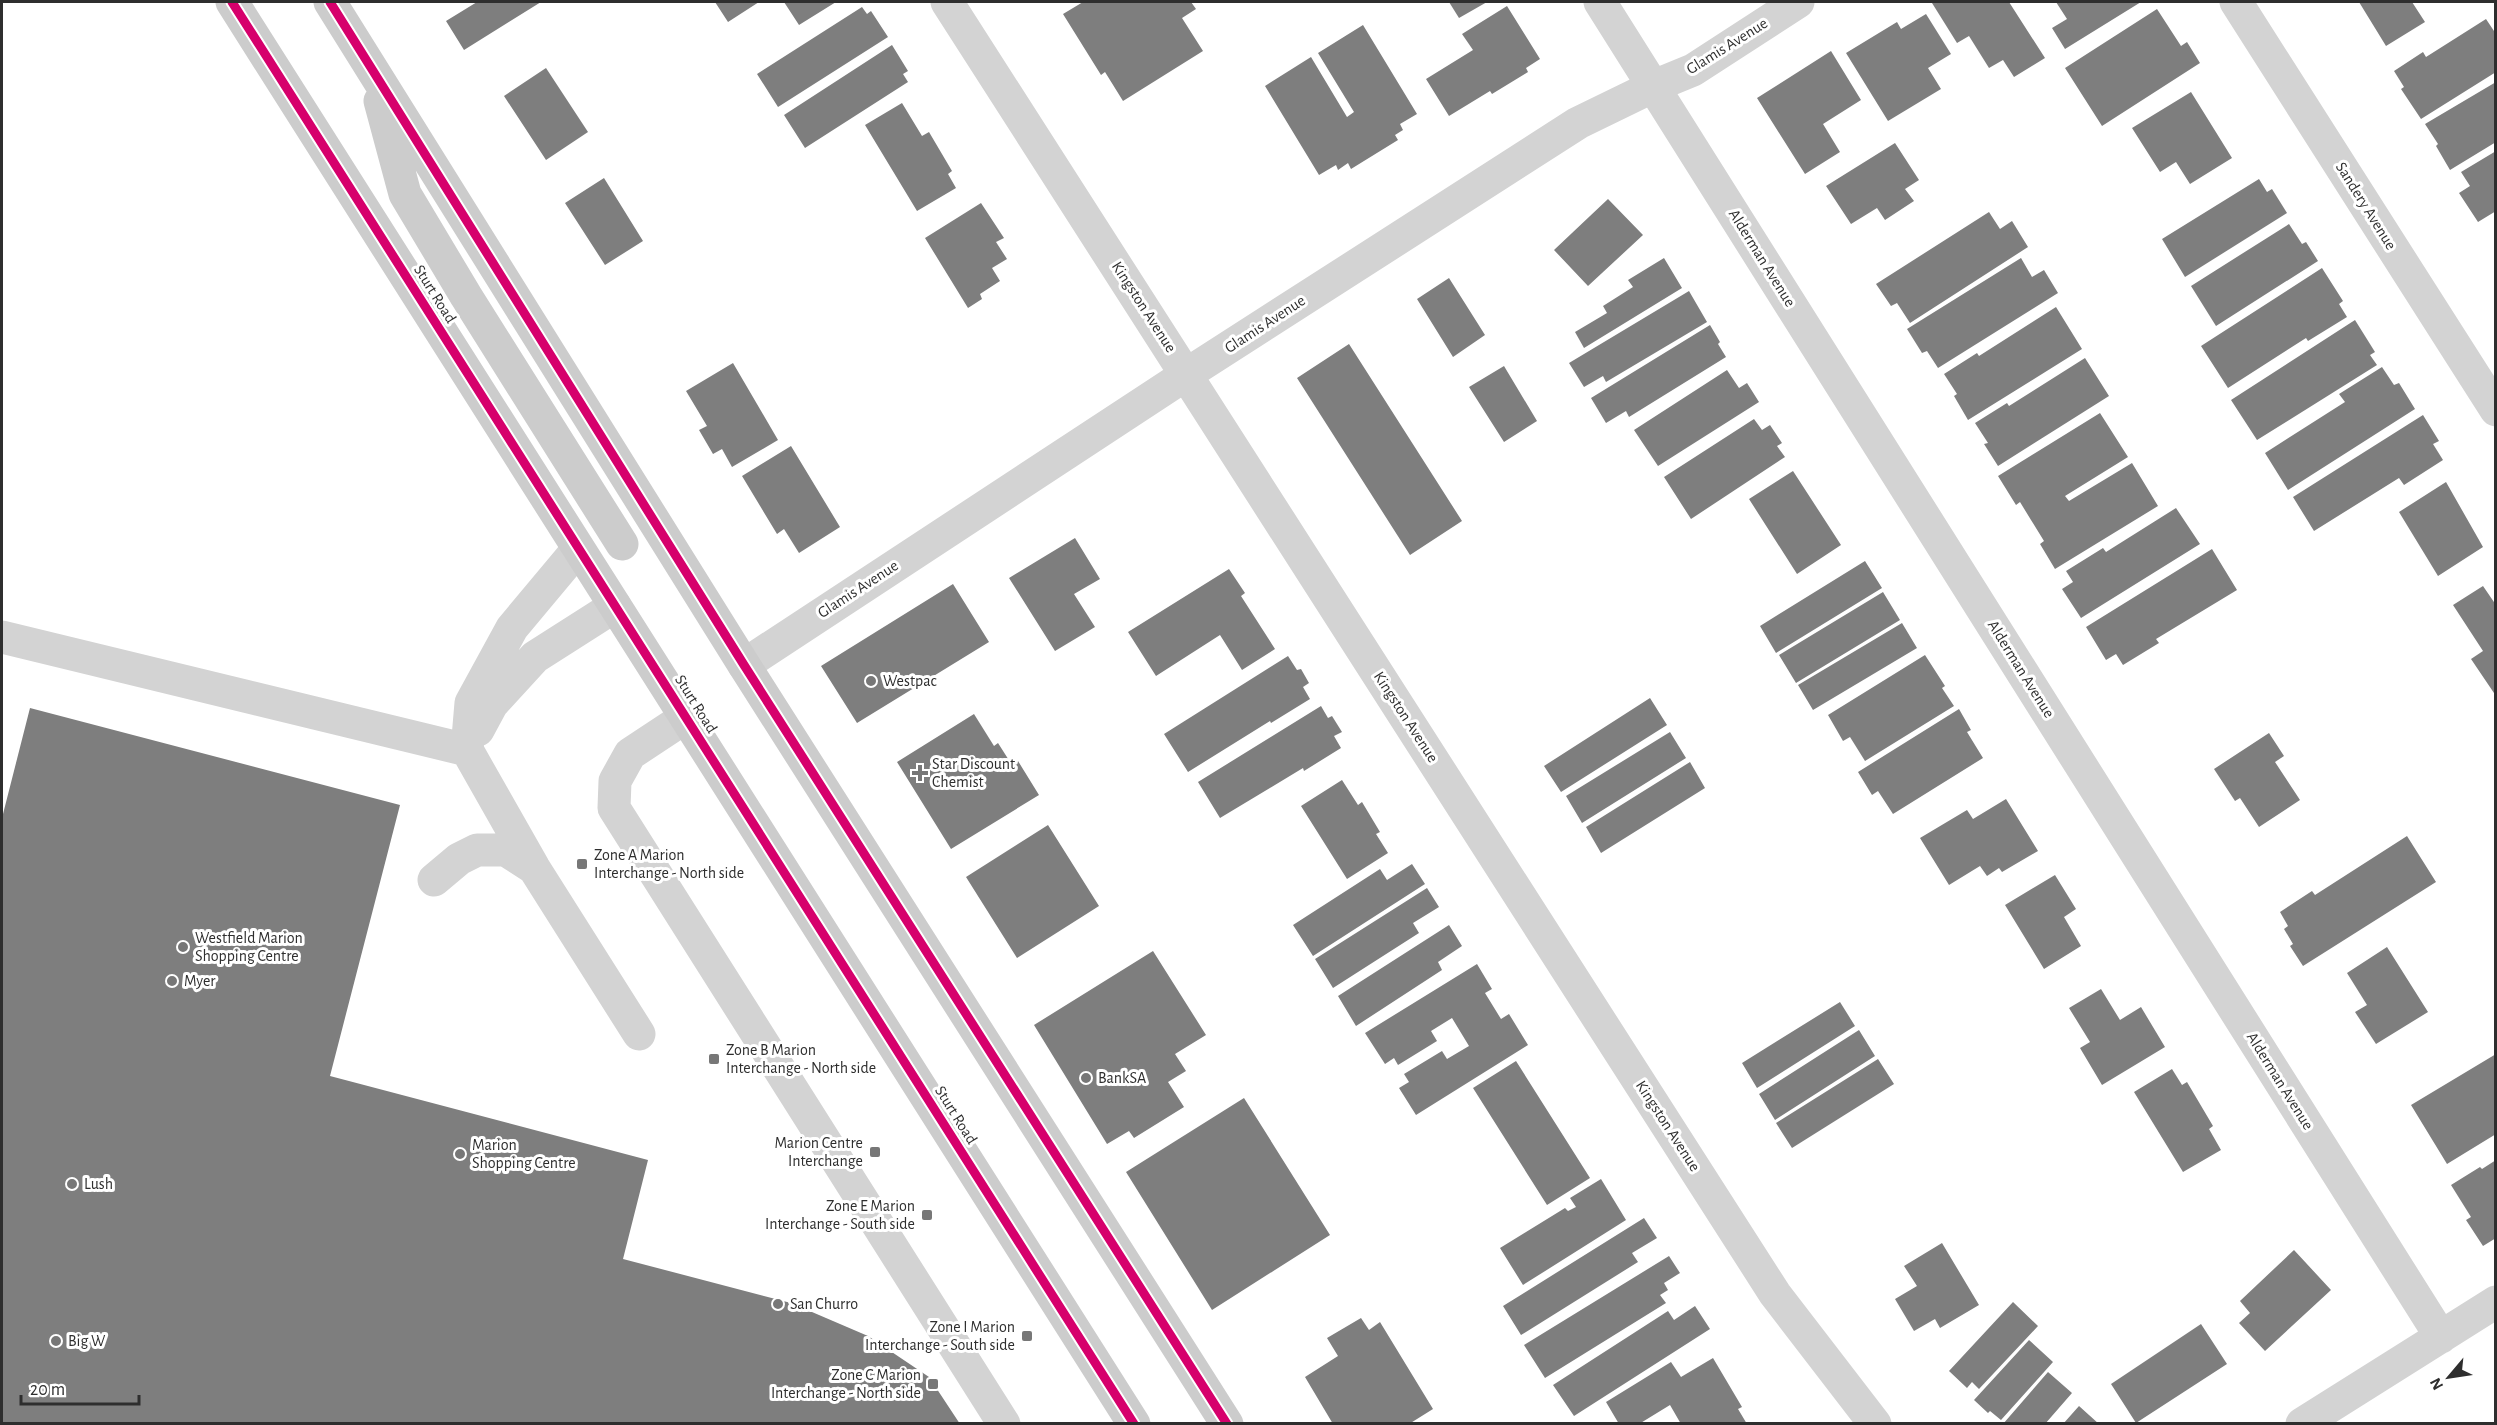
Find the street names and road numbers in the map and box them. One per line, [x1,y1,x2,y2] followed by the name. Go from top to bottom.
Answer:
[1684,15,1770,77] street label: Glamis Avenue
[2332,159,2399,253] street label: Sandery Avenue
[1726,206,1798,310] street label: Alderman Avenue
[1109,259,1179,355] street label: Kingston Avenue
[411,262,459,326] street label: Sturt Road
[1222,292,1308,356] street label: Glamis Avenue
[815,557,901,621] street label: Glamis Avenue
[1985,617,2057,721] street label: Alderman Avenue
[1371,669,1441,765] street label: Kingston Avenue
[672,672,720,736] street label: Sturt Road
[2244,1029,2316,1133] street label: Alderman Avenue
[1633,1078,1703,1174] street label: Kingston Avenue
[932,1083,980,1147] street label: Sturt Road

